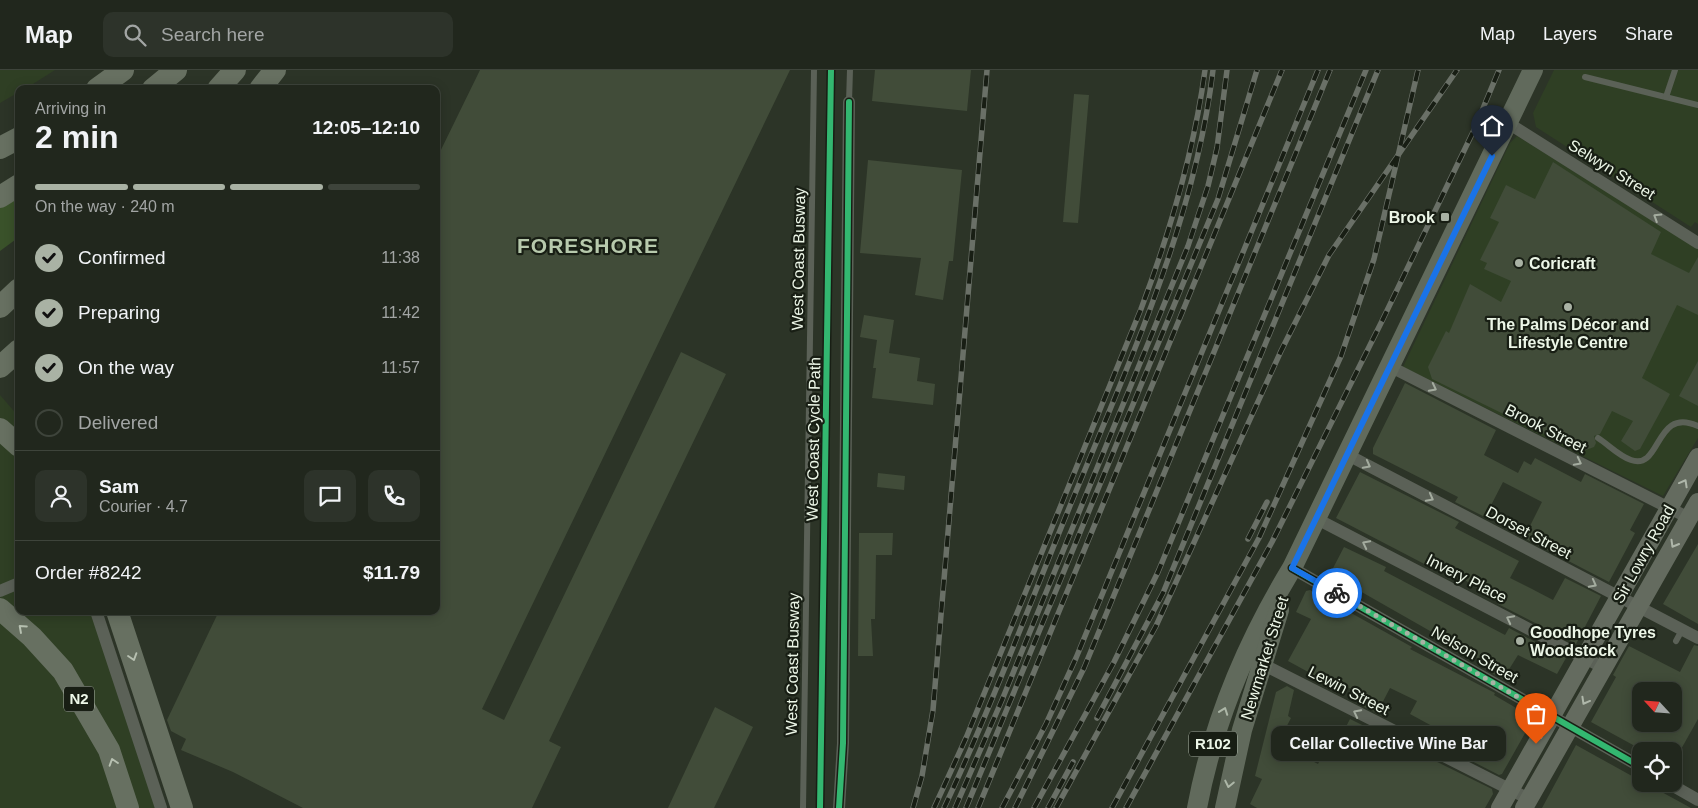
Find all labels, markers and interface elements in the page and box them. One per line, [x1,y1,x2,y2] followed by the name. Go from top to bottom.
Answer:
[103,12,453,57] search box
[25,21,73,48] text: Map
[121,21,149,49] icon: search
[161,24,265,45] text: Search here
[1480,24,1515,44] text: Map
[1543,24,1597,44] text: Layers
[1625,24,1673,44] text: Share
[35,100,106,117] text: Arriving in
[1471,105,1513,156] pin
[1478,112,1506,140] icon: home
[312,117,420,138] text: 12:05–12:10
[35,119,119,155] text: 2 min
[1565,136,1659,203] street label: Selwyn Street
[789,187,808,331] street label: West Coast Busway
[35,198,175,215] text: On the way · 240 m
[1389,209,1435,226] place label: Brook
[1439,211,1451,223] marker: Brook
[1653,213,1662,223] one-way arrow
[517,234,659,257] district label: FORESHORE
[35,244,63,272] icon: check
[78,247,166,268] text: Confirmed
[381,249,420,266] text: 11:38
[1529,255,1596,272] place label: Coricraft
[1513,257,1525,269] marker: Coricraft
[35,299,63,327] icon: check
[1562,301,1574,313] marker: The Palms Décor and Lifestyle Centre
[78,302,160,323] text: Preparing
[381,304,420,321] text: 11:42
[1487,316,1649,351] place label: The Palms Décor and Lifestyle Centre
[35,354,63,382] icon: check
[78,357,174,378] text: On the way
[804,357,823,521] street label: West Coast Cycle Path
[381,359,420,376] text: 11:57
[1428,382,1437,392] one-way arrow
[1502,401,1590,456] street label: Brook Street
[78,412,158,433] text: Delivered
[1572,456,1581,466] one-way arrow
[1361,459,1370,469] one-way arrow
[35,470,87,522] button: person
[304,470,356,522] button: chat
[368,470,420,522] button: phone
[99,476,139,497] text: Sam
[1677,479,1687,488] one-way arrow
[1425,492,1434,502] one-way arrow
[99,498,188,515] text: Courier · 4.7
[1609,502,1677,606] street label: Sir Lowry Road
[1483,503,1575,562] street label: Dorset Street
[1670,539,1680,548] one-way arrow
[1362,540,1371,550] one-way arrow
[1424,551,1510,606] street label: Invery Place
[35,562,142,583] text: Order #8242
[363,562,420,583] text: $11.79
[1312,568,1362,618] courier
[1588,578,1597,588] one-way arrow
[1323,579,1351,607] icon: bike
[783,592,802,736] street label: West Coast Busway
[1238,594,1291,722] street label: Newmarket Street
[1507,615,1516,625] one-way arrow
[1429,623,1521,686] street label: Nelson Street
[1530,624,1656,659] place label: Goodhope Tyres Woodstock
[19,625,28,634] one-way arrow
[1514,635,1526,647] marker: Goodhope Tyres Woodstock
[127,653,137,661] one-way arrow
[1305,663,1393,718] street label: Lewin Street
[1632,682,1682,732] north arrow
[1632,682,1682,792] map controls
[64,686,94,712] road number: N2
[1515,693,1557,744] pin
[1582,695,1592,704] one-way arrow
[1522,700,1550,728] icon: bag
[1218,707,1228,715] one-way arrow
[1354,709,1363,719] one-way arrow
[1271,726,1506,762] callout: Cellar Collective Wine Bar
[1189,732,1237,756] road number: R102
[1289,735,1488,752] text: Cellar Collective Wine Bar
[1632,742,1682,792] button: locate
[108,758,118,766] one-way arrow
[1225,780,1235,789] one-way arrow

